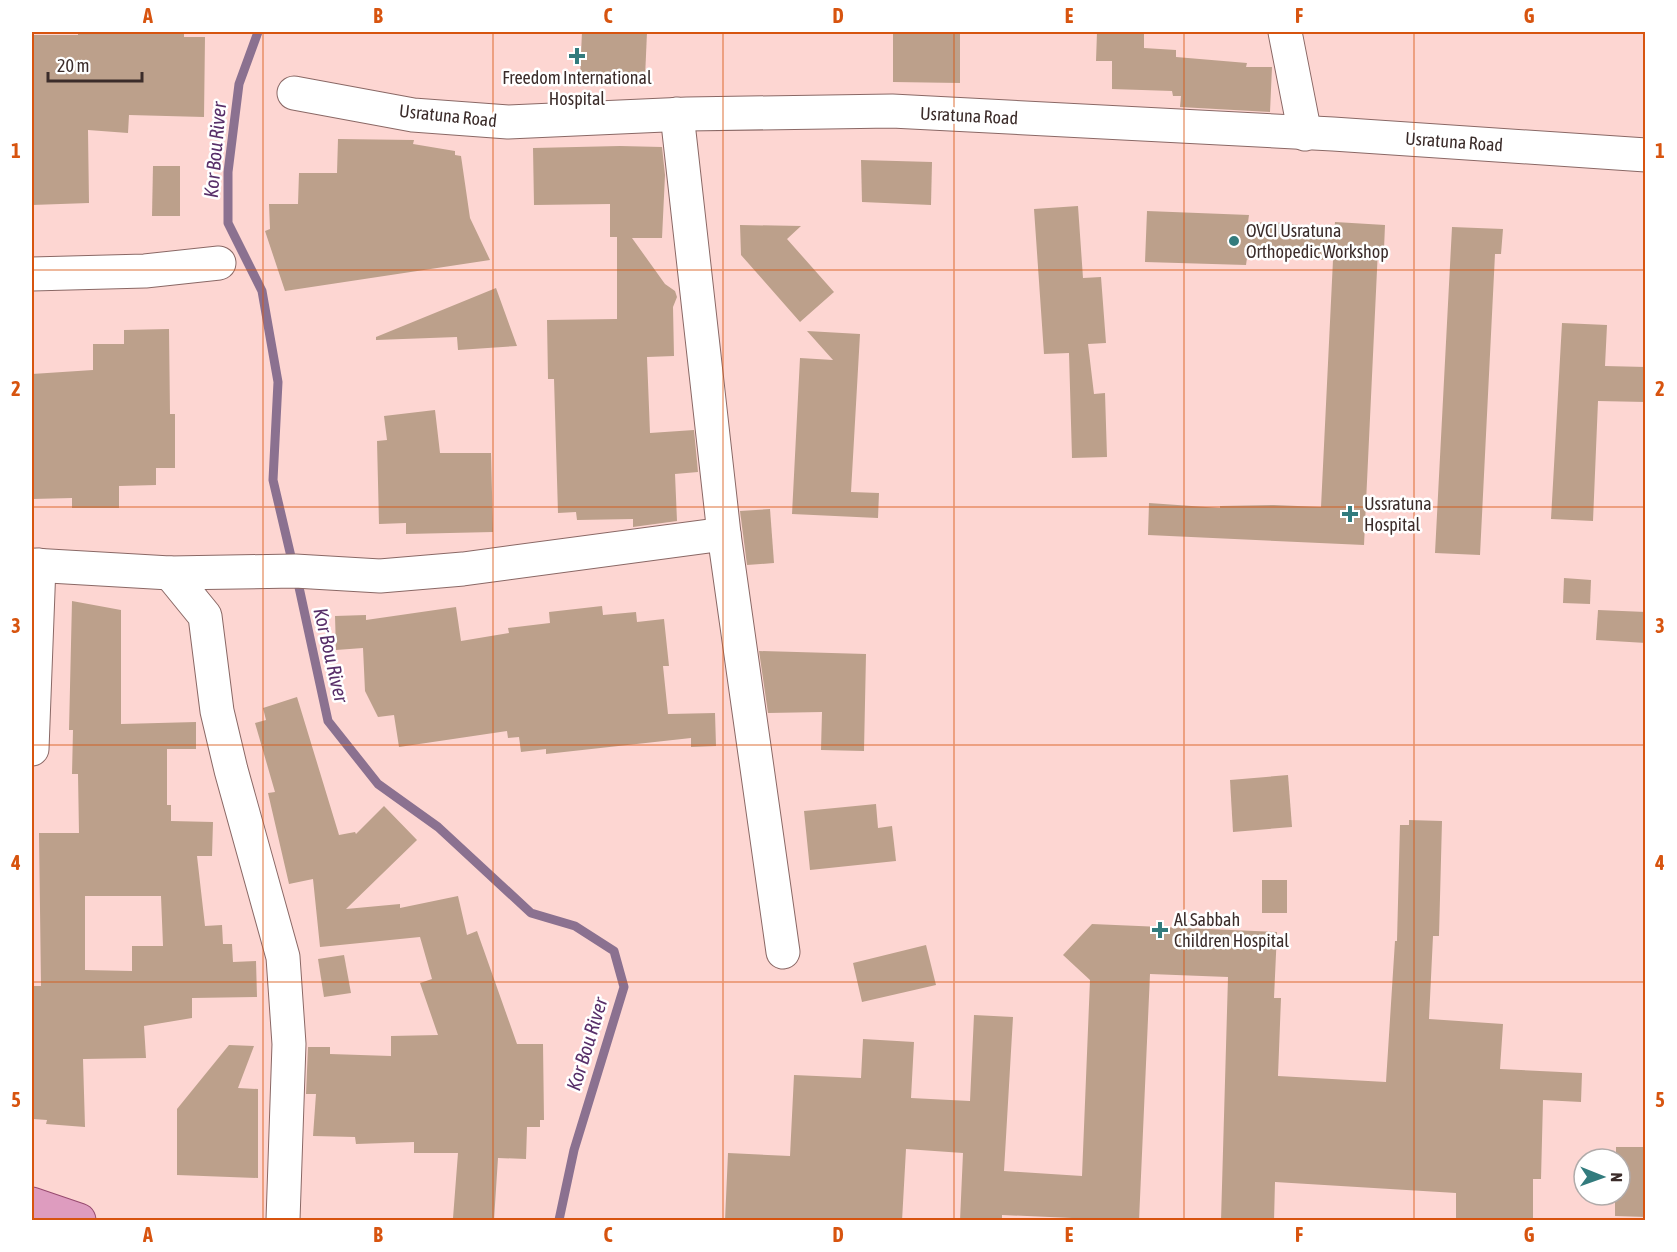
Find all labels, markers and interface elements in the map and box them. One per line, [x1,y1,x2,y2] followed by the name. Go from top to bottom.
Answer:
[142,4,153,27] text: A
[373,4,383,27] text: B
[604,4,613,27] text: C
[832,4,844,27] text: D
[1065,4,1074,27] text: E
[1295,4,1303,27] text: F
[1524,4,1535,27] text: G
[48,45,142,83] scale bar
[568,47,586,65] marker: Freedom International Hospital
[57,55,89,76] text: 20 m
[502,67,652,109] place label: Freedom International Hospital
[199,100,230,199] water label: Kor Bou River
[398,100,498,131] street label: Usratuna Road
[919,102,1019,129] street label: Usratuna Road
[1404,128,1504,155] street label: Usratuna Road
[11,139,21,162] text: 1
[1655,139,1665,162] text: 1
[1246,220,1389,262] place label: OVCI Usratuna Orthopedic Workshop
[1227,234,1241,248] marker: OVCI Usratuna Orthopedic Workshop
[11,377,21,400] text: 2
[1655,377,1665,400] text: 2
[1364,493,1432,535] place label: Ussratuna Hospital
[1341,505,1359,523] marker: Ussratuna Hospital
[309,605,354,705] water label: Kor Bou River
[11,614,21,637] text: 3
[1655,614,1665,637] text: 3
[10,851,21,874] text: 4
[1654,851,1665,874] text: 4
[1174,909,1289,951] place label: Al Sabbah Children Hospital
[1151,921,1169,939] marker: Al Sabbah Children Hospital
[561,993,612,1093] water label: Kor Bou River
[11,1088,21,1111] text: 5
[1655,1088,1665,1111] text: 5
[1572,1147,1632,1207] north arrow
[1608,1172,1626,1182] text: N
[142,1223,153,1246] text: A
[373,1223,383,1246] text: B
[604,1223,613,1246] text: C
[832,1223,844,1246] text: D
[1065,1223,1074,1246] text: E
[1295,1223,1303,1246] text: F
[1524,1223,1535,1246] text: G

